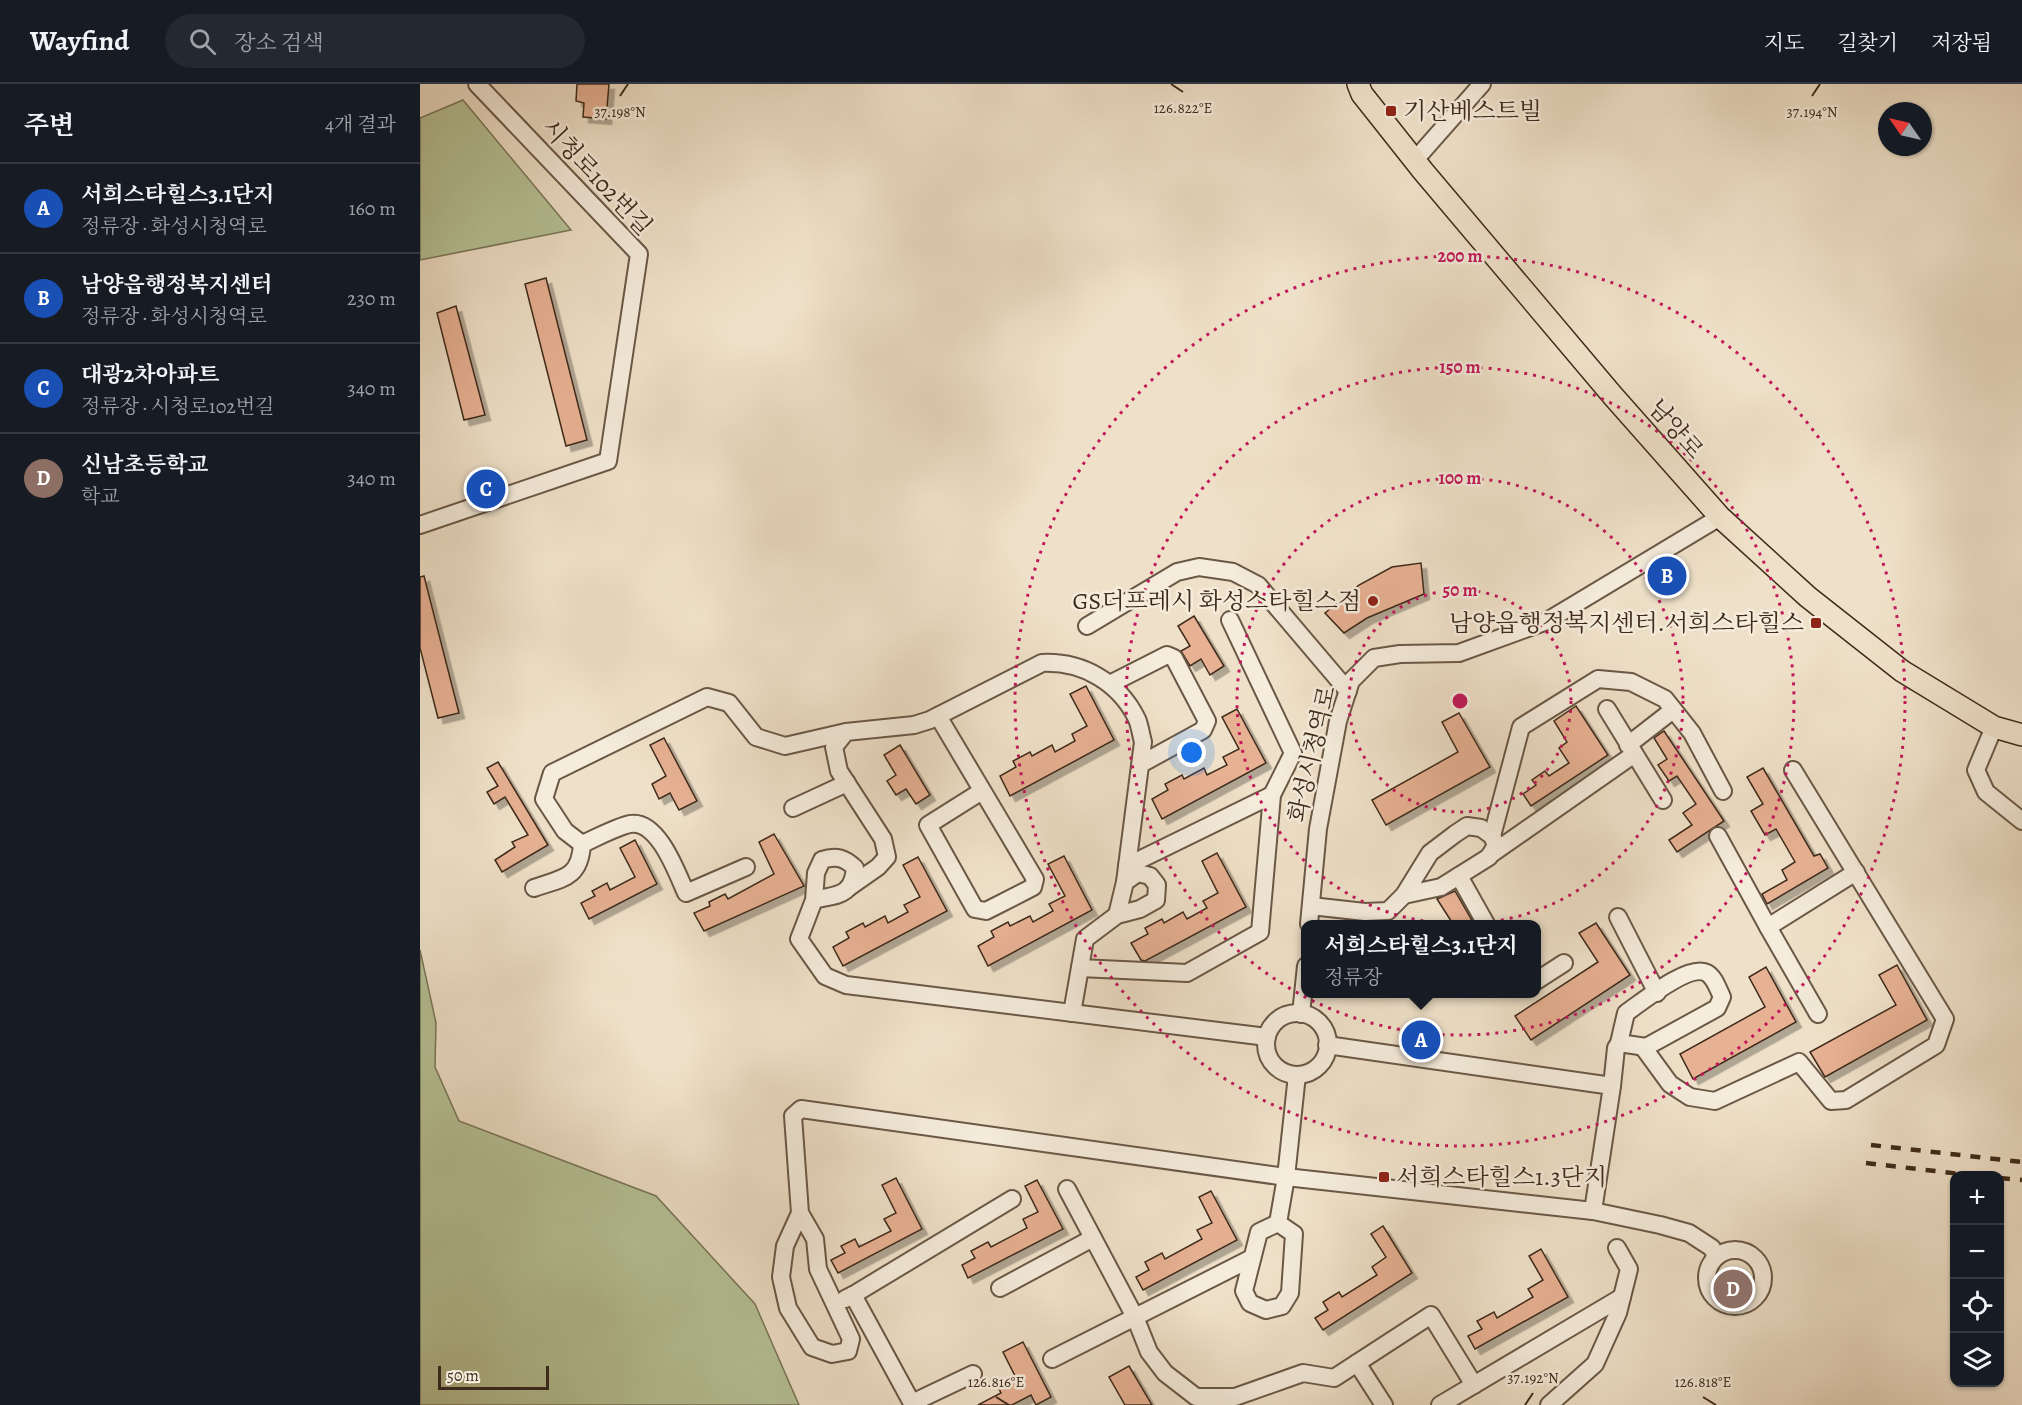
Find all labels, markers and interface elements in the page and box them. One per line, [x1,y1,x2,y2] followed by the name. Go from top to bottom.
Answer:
[165,14,585,68] search box
[30,22,129,60] text: Wayfind
[186,25,219,58] icon: search
[234,28,324,58] text: 장소 검색
[1764,29,1804,57] text: 지도
[1837,29,1898,57] text: 길찾기
[1931,29,1992,57] text: 저장됨
[1403,95,1542,127] place label: 기산베스트빌
[1154,98,1212,118] text: 126.822°E
[594,102,646,122] text: 37.198°N
[1786,102,1838,122] text: 37.194°N
[1878,102,1932,156] north arrow
[1384,104,1398,118] marker: 기산베스트빌
[24,108,74,143] text: 주변
[325,111,396,138] text: 4개 결과
[535,112,659,242] street label: 시청로102번길
[81,180,274,210] text: 서희스타힐스3.1단지
[37,195,50,222] text: A
[349,195,396,222] text: 160 m
[81,213,267,240] text: 정류장 · 화성시청역로
[1437,244,1483,268] text: 200 m
[81,270,272,300] text: 남양읍행정복지센터
[37,285,50,312] text: B
[347,285,396,312] text: 230 m
[81,303,267,330] text: 정류장 · 화성시청역로
[1439,355,1481,379] text: 150 m
[81,360,219,390] text: 대광2차아파트
[37,375,50,402] text: C
[347,375,396,402] text: 340 m
[1641,392,1711,466] street label: 남양로
[81,393,274,420] text: 정류장 · 시청로102번길
[81,450,209,480] text: 신남초등학교
[37,465,50,492] text: D
[347,465,396,492] text: 340 m
[466,466,506,512] pin: C
[1439,466,1481,490] text: 100 m
[81,483,120,510] text: 학교
[1648,554,1686,598] pin: B
[1443,578,1477,602] text: 50 m
[1072,585,1361,617] place label: GS더프레시 화성스타힐스점
[1366,594,1380,608] marker: GS더프레시 화성스타힐스점
[1449,607,1804,639] place label: 남양읍행정복지센터.서희스타힐스
[1809,616,1823,630] marker: 남양읍행정복지센터.서희스타힐스
[1281,683,1343,825] street label: 화성시청역로
[1450,691,1470,711] centre of rings
[1177,738,1206,767] your location
[1301,920,1541,998] popup
[1324,931,1518,961] text: 서희스타힐스3.1단지
[1324,964,1382,991] text: 정류장
[1402,1018,1440,1062] pin: A
[1396,1161,1607,1193] place label: 서희스타힐스1.3단지
[1377,1170,1391,1184] marker: 서희스타힐스1.3단지
[1950,1171,2004,1387] map controls
[1950,1171,2004,1225] button: +
[1950,1225,2004,1279] button: −
[1714,1266,1752,1312] pin: D
[1950,1279,2004,1333] button: locate
[1950,1333,2004,1387] button: layers
[438,1363,549,1390] scale bar
[447,1365,479,1387] text: 50 m
[1507,1368,1559,1388] text: 37.192°N
[968,1372,1024,1392] text: 126.816°E
[1675,1372,1731,1392] text: 126.818°E

